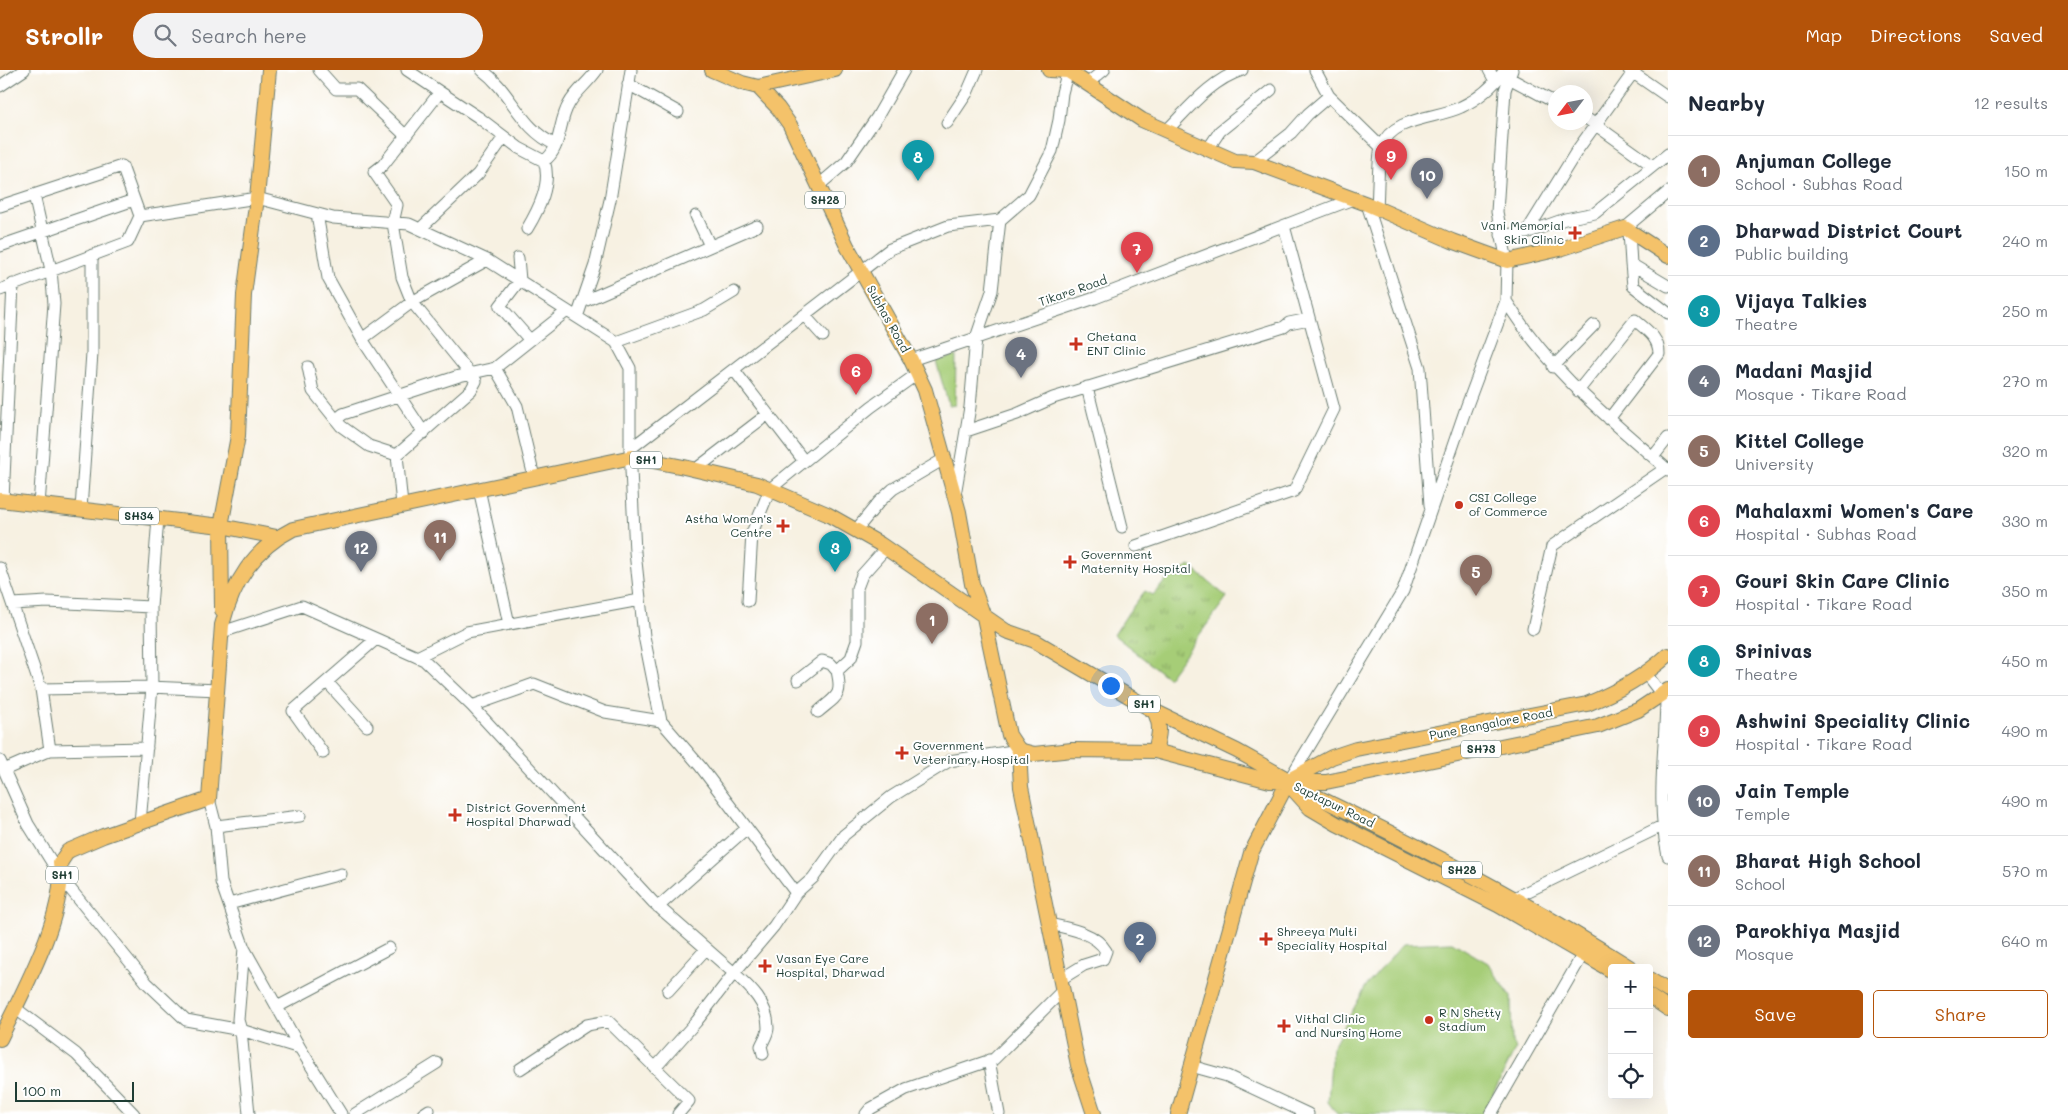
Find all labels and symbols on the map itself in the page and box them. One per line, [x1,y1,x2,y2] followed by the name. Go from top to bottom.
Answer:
[1548,85,1593,130] north arrow
[1375,139,1407,180] pin: 9
[902,140,934,181] pin: 8
[1411,158,1443,199] pin: 10
[805,192,845,208] road number: SH28
[1481,217,1564,247] place label: Vani Memorial Skin Clinic
[1568,226,1582,240] marker: Vani Memorial Skin Clinic
[1121,232,1153,273] pin: 7
[1036,271,1109,309] street label: Tikare Road
[864,282,914,355] street label: Subhas Road
[1087,328,1146,358] place label: Chetana ENT Clinic
[1005,337,1037,378] pin: 4
[1069,337,1083,351] marker: Chetana ENT Clinic
[840,354,872,395] pin: 6
[630,452,662,468] road number: SH1
[1469,489,1547,519] place label: CSI College of Commerce
[1453,499,1465,511] marker: CSI College of Commerce
[119,508,159,524] road number: SH34
[685,510,772,540] place label: Astha Women's Centre
[776,519,790,533] marker: Astha Women's Centre
[424,520,456,561] pin: 11
[345,531,377,572] pin: 12
[819,531,851,572] pin: 3
[1081,546,1191,576] place label: Government Maternity Hospital
[1063,555,1077,569] marker: Government Maternity Hospital
[1460,555,1492,596] pin: 5
[916,603,948,644] pin: 1
[1098,673,1124,699] your location
[1128,696,1160,712] road number: SH1
[1428,703,1554,743] street label: Pune Bangalore Road
[913,737,1029,767] place label: Government Veterinary Hospital
[1461,741,1501,758] road number: SH73
[895,746,909,760] marker: Government Veterinary Hospital
[1291,778,1378,831] street label: Saptapur Road
[466,799,586,829] place label: District Government Hospital Dharwad
[448,808,462,822] marker: District Government Hospital Dharwad
[1442,862,1482,878] road number: SH28
[46,866,78,884] road number: SH1
[1124,922,1156,963] pin: 2
[1277,923,1387,953] place label: Shreeya Multi Speciality Hospital
[1259,932,1273,946] marker: Shreeya Multi Speciality Hospital
[776,950,885,980] place label: Vasan Eye Care Hospital, Dharwad
[758,959,772,973] marker: Vasan Eye Care Hospital, Dharwad
[1439,1004,1501,1034] place label: R N Shetty Stadium
[1295,1010,1402,1040] place label: Vithal Clinic and Nursing Home
[1423,1014,1435,1026] marker: R N Shetty Stadium
[1277,1019,1291,1033] marker: Vithal Clinic and Nursing Home
[15,1079,134,1102] scale bar

